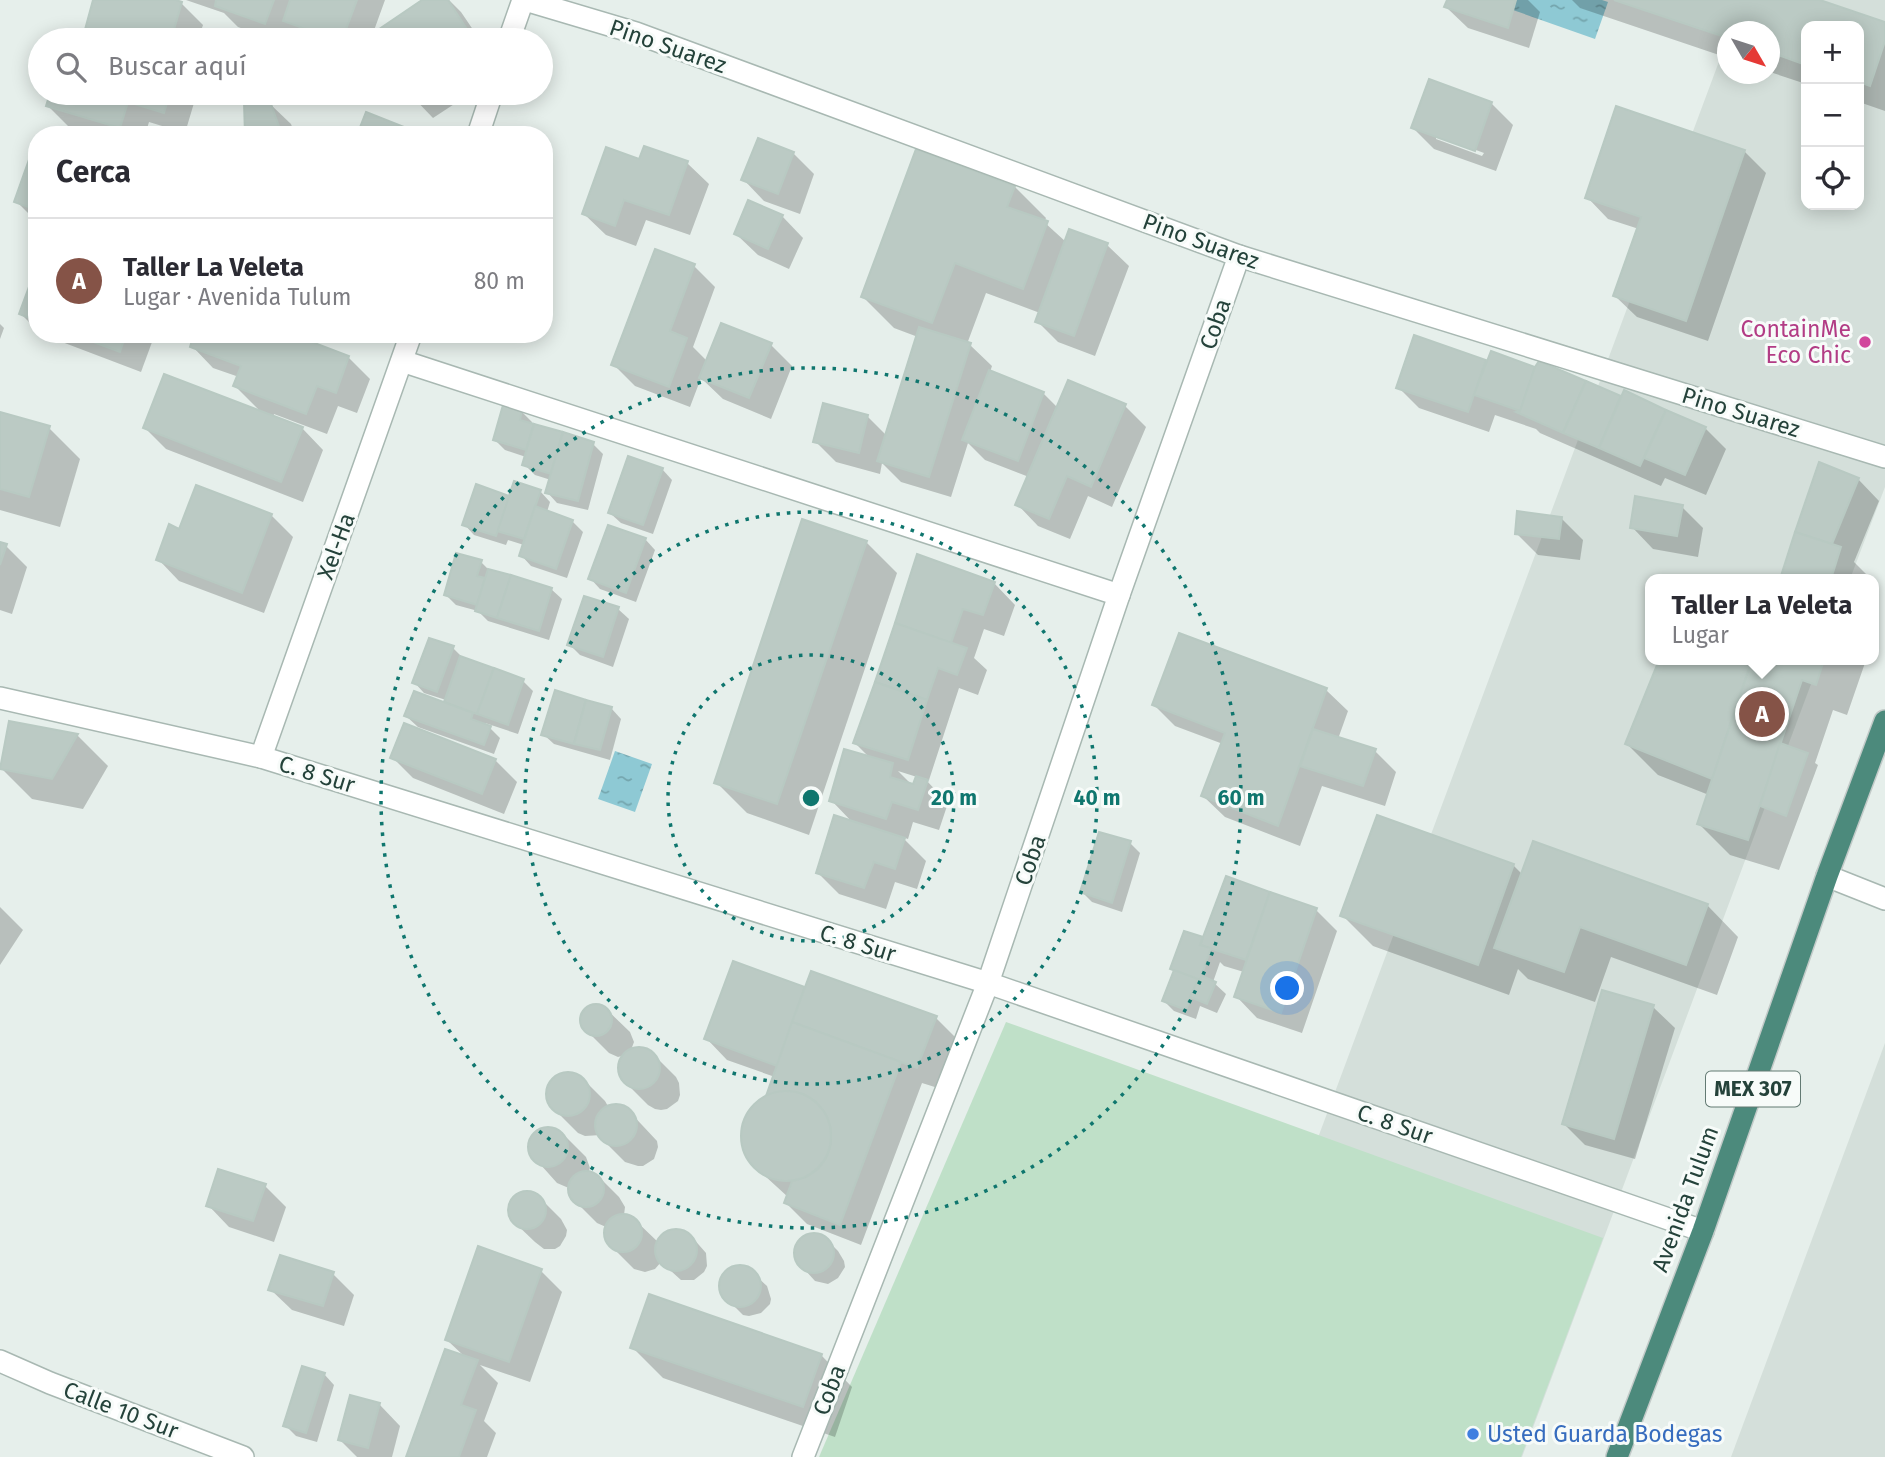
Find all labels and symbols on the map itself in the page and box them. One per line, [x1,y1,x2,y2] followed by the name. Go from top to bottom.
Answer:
[606,13,730,79] street label: Pino Suarez
[1717,21,1780,84] north arrow
[1139,207,1263,275] street label: Pino Suarez
[1193,295,1237,353] street label: Coba
[1741,315,1851,369] place label: ContainMe Eco Chic
[1857,334,1873,350] marker: ContainMe Eco Chic
[1679,381,1803,443] street label: Pino Suarez
[311,509,361,583] street label: Xel-Ha
[1739,688,1785,740] pin: A
[276,749,359,799] street label: C. 8 Sur
[931,785,977,811] text: 20 m
[1074,785,1120,811] text: 40 m
[1218,785,1264,811] text: 60 m
[799,786,823,810] centre of rings
[1008,831,1052,889] street label: Coba
[817,918,900,968] street label: C. 8 Sur
[1270,971,1304,1005] your location
[1706,1072,1800,1106] road number: MEX 307
[1354,1098,1437,1150] street label: C. 8 Sur
[1646,1122,1724,1276] street label: Avenida Tulum
[807,1361,851,1419] street label: Coba
[60,1375,182,1445] street label: Calle 10 Sur
[1487,1420,1722,1448] place label: Usted Guarda Bodegas
[1465,1426,1481,1442] marker: Usted Guarda Bodegas

